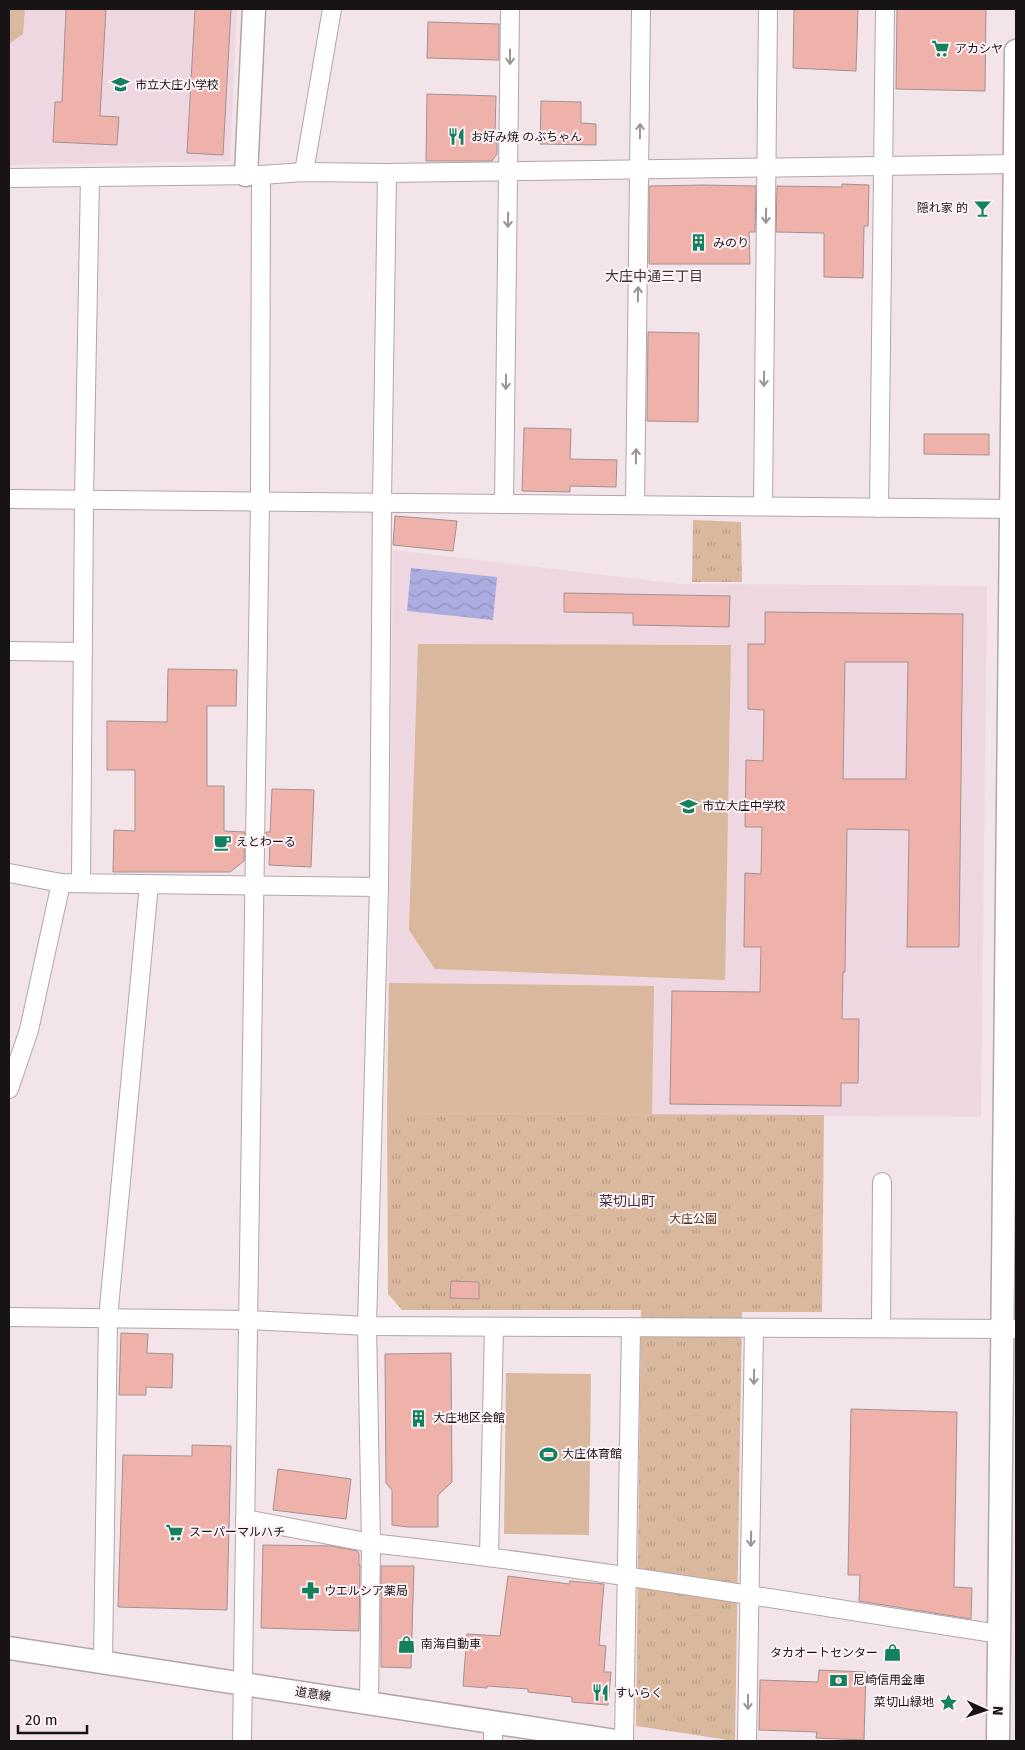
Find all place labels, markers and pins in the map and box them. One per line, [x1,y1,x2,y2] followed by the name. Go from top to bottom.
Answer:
[931,39,951,59] supermarket icon: アカシヤ
[955,42,1003,56] place label: アカシヤ
[111,75,131,95] school or university icon: 市立大庄小学校
[135,78,219,92] place label: 市立大庄小学校
[447,127,467,147] restaurant icon: お好み焼 のぶちゃん
[471,130,582,144] place label: お好み焼 のぶちゃん
[972,198,992,218] bar icon: 隠れ家 的
[917,201,968,215] place label: 隠れ家 的
[689,233,709,253] building icon: みのり
[713,236,749,250] place label: みのり
[678,796,698,816] school or university icon: 市立大庄中学校
[702,799,786,813] place label: 市立大庄中学校
[212,832,232,852] cafe icon: えとわーる
[236,835,296,849] place label: えとわーる
[409,1408,429,1428] building icon: 大庄地区会館
[433,1411,505,1425] place label: 大庄地区会館
[538,1444,558,1464] sports icon: 大庄体育館
[562,1447,622,1461] place label: 大庄体育館
[165,1522,185,1542] supermarket icon: スーパーマルハチ
[189,1525,285,1539] place label: スーパーマルハチ
[300,1581,320,1601] pharmacy icon: ウエルシア薬局
[324,1584,408,1598] place label: ウエルシア薬局
[397,1634,417,1654] shop icon: 南海自動車
[421,1637,481,1651] place label: 南海自動車
[882,1643,902,1663] shop icon: タカオートセンター
[770,1646,878,1660] place label: タカオートセンター
[829,1670,849,1690] bank icon: 尼崎信用金庫
[853,1673,925,1687] place label: 尼崎信用金庫
[591,1683,611,1703] restaurant icon: すいらく
[615,1686,663,1700] place label: すいらく
[938,1692,958,1712] place icon: 菜切山緑地
[874,1695,934,1709] place label: 菜切山緑地

